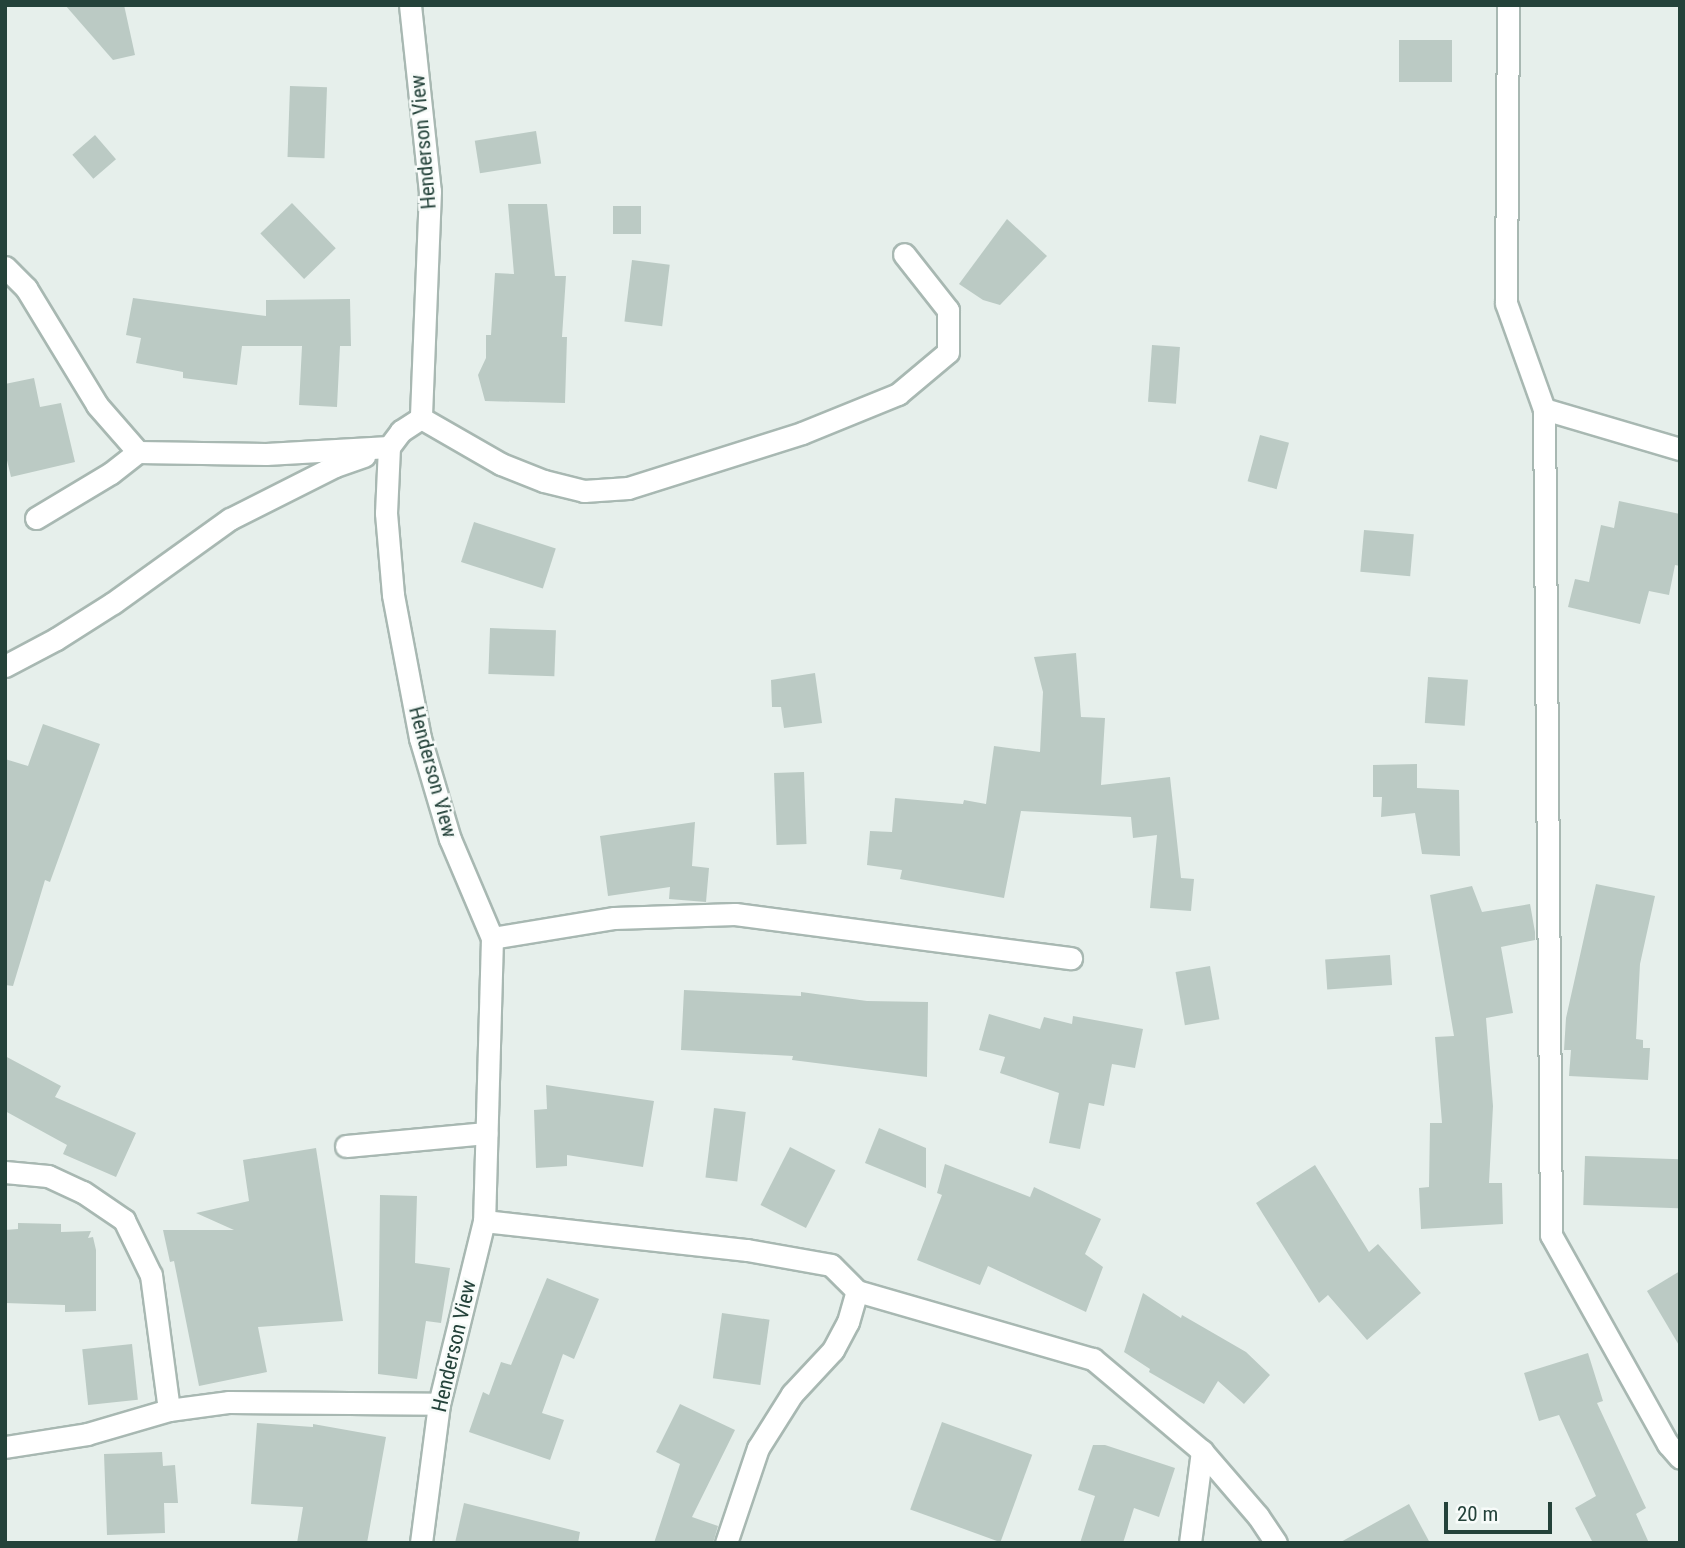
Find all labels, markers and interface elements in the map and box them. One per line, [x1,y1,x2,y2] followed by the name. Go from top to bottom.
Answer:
[405,74,441,210] street label: Henderson View
[403,704,463,840] street label: Henderson View
[427,1277,481,1415] street label: Henderson View
[1447,1488,1556,1532] scale bar
[1457,1502,1498,1526] text: 20 m

